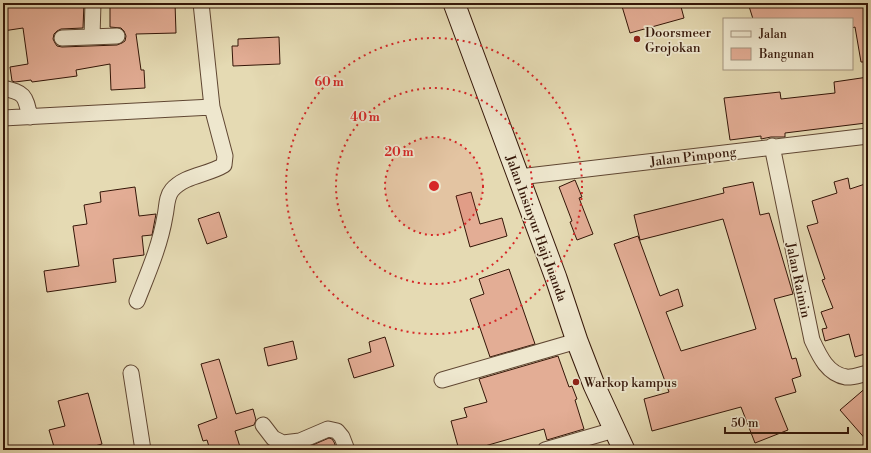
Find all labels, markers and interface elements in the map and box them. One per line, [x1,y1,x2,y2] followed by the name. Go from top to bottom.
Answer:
[723,18,853,70] legend
[645,25,712,56] place label: Doorsmeer Grojokan
[758,27,787,42] text: Jalan
[632,34,642,44] marker: Doorsmeer Grojokan
[758,47,814,62] text: Bangunan
[314,75,344,90] text: 60 m
[350,110,380,125] text: 40 m
[648,144,737,170] street label: Jalan Pimpong
[384,145,414,160] text: 20 m
[502,152,570,304] street label: Jalan Insinyur Haji Juanda
[427,179,441,193] centre of rings
[782,240,814,320] street label: Jalan Raimin
[583,375,677,391] place label: Warkop kampus
[571,377,581,387] marker: Warkop kampus
[725,409,848,435] scale bar
[731,416,759,431] text: 50 m

